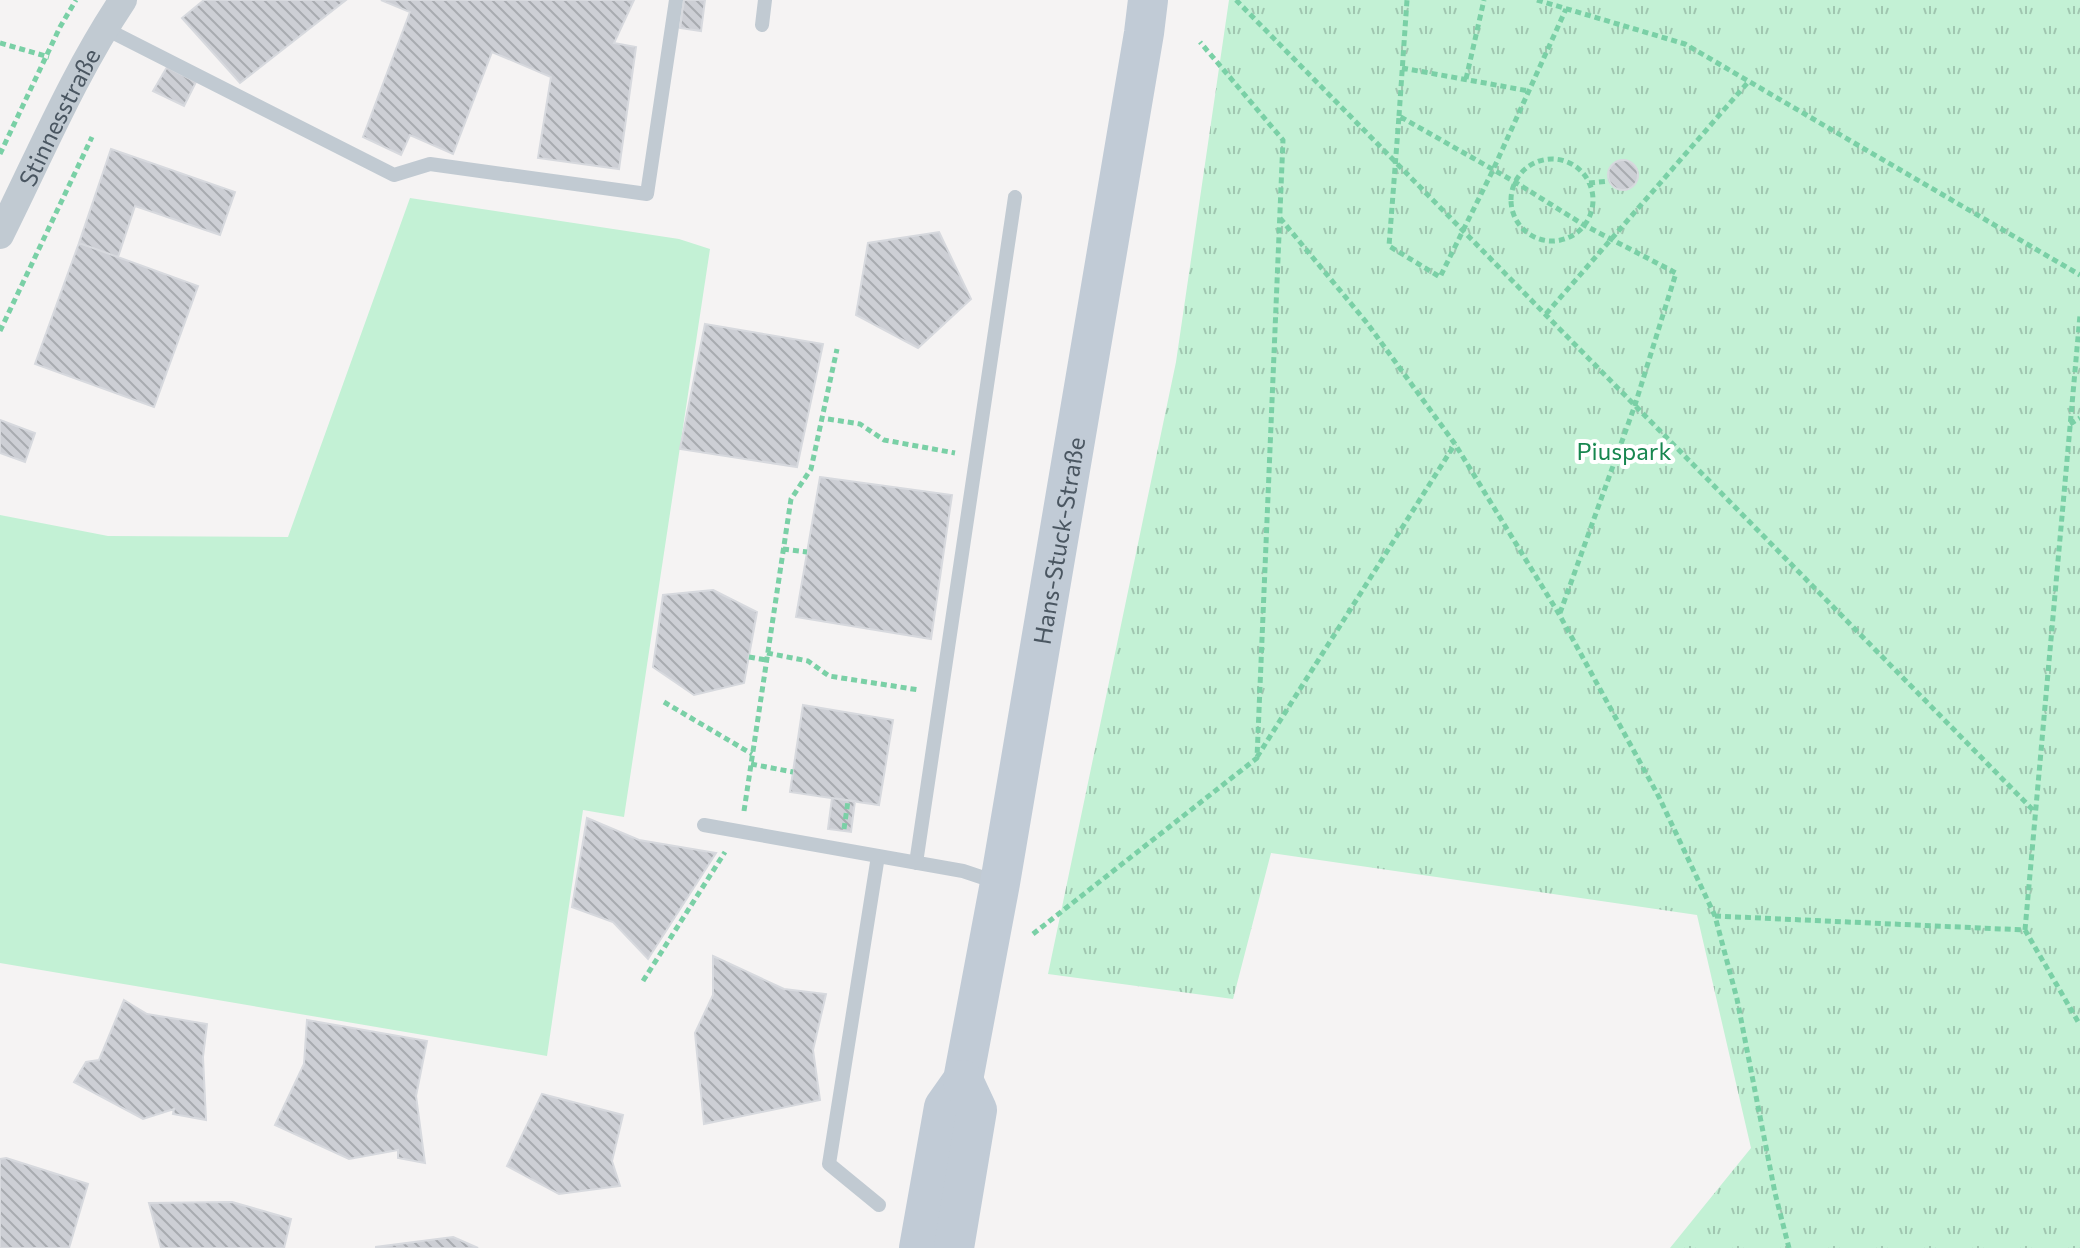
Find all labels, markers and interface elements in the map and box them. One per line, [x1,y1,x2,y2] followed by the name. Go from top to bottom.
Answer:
[12,42,105,190] street label: Stinnesstraße
[1026,435,1090,646] street label: Hans-Stuck-Straße
[1577,436,1671,465] park label: Piuspark

